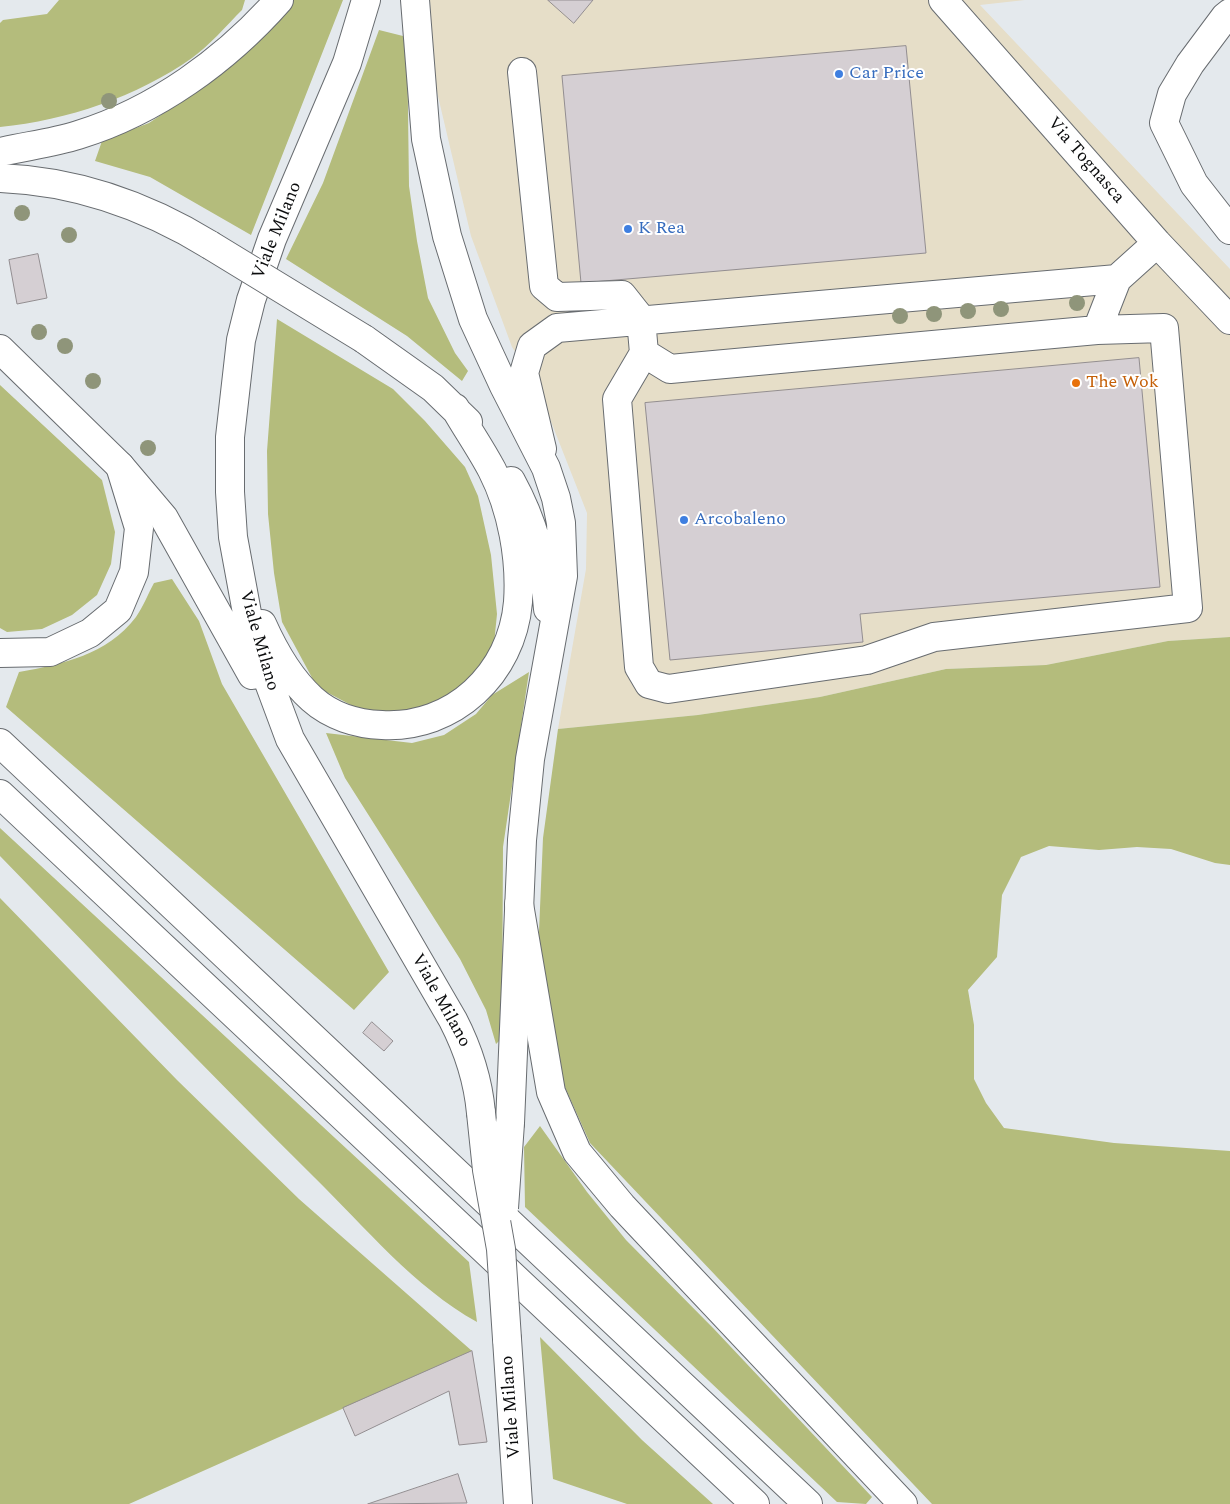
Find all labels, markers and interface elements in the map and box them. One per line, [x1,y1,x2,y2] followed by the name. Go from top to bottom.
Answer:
[849,63,924,85] place label: Car Price
[833,68,845,80] marker: Car Price
[1042,113,1128,209] street label: Via Tognasca
[249,179,307,283] street label: Viale Milano
[638,218,685,240] place label: K Rea
[622,223,634,235] marker: K Rea
[1086,372,1159,394] place label: The Wok
[1070,377,1082,389] marker: The Wok
[694,509,786,531] place label: Arcobaleno
[678,514,690,526] marker: Arcobaleno
[233,588,283,694] street label: Viale Milano
[406,951,474,1051] street label: Viale Milano
[498,1355,526,1459] street label: Viale Milano

